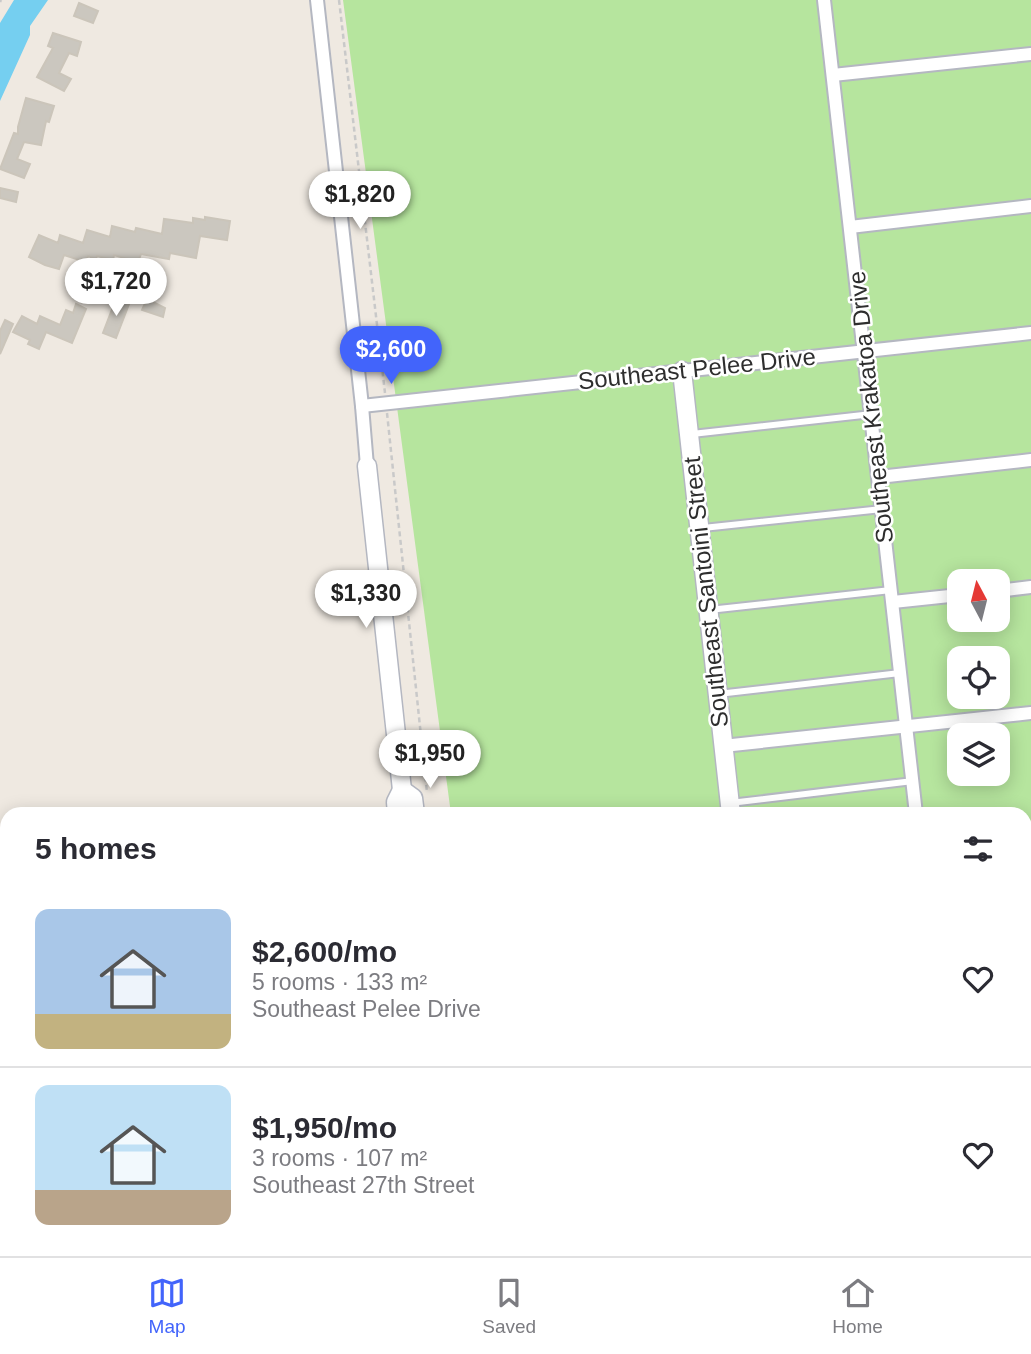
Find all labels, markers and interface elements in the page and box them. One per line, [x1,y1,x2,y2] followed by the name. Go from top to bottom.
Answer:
[303,172,417,231] pin: $1,820
[325,181,395,207] text: $1,820
[59,258,173,318] pin: $1,720
[81,268,151,294] text: $1,720
[843,270,898,544] street label: Southeast Krakatoa Drive
[334,326,448,386] pin: $2,600
[356,336,426,362] text: $2,600
[577,343,817,394] street label: Southeast Pelee Drive
[678,455,733,729] street label: Southeast Santoini Street
[947,569,1010,632] north arrow
[947,569,1010,786] map controls
[309,570,423,630] pin: $1,330
[331,580,401,606] text: $1,330
[947,646,1010,709] button: locate
[947,723,1010,786] button: layers
[373,730,487,790] pin: $1,950
[395,740,465,766] text: $1,950
[959,830,997,868] icon: filters
[35,832,157,865] text: 5 homes
[252,935,397,968] text: $2,600/mo
[91,937,175,1021] icon: home
[959,960,997,998] icon: heart
[252,969,427,995] text: 5 rooms · 133 m²
[252,996,481,1022] text: Southeast Pelee Drive
[252,1111,397,1144] text: $1,950/mo
[91,1113,175,1197] icon: home
[959,1136,997,1174] icon: heart
[252,1145,427,1171] text: 3 rooms · 107 m²
[252,1172,475,1198] text: Southeast 27th Street
[148,1274,186,1338] tab: Map
[482,1274,536,1338] tab: Saved
[832,1274,883,1338] tab: Home

